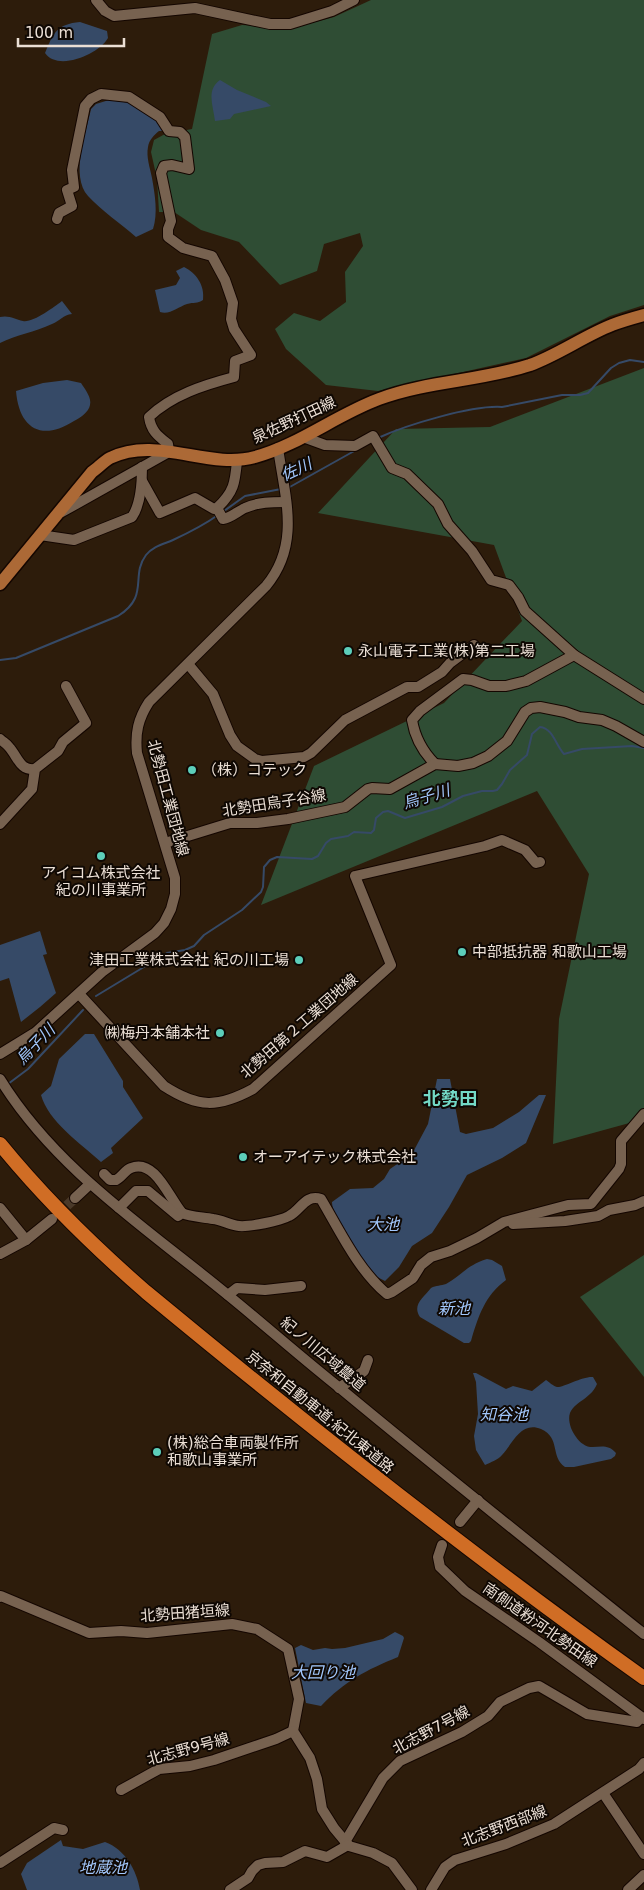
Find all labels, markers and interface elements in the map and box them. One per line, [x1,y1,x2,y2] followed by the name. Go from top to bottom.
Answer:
[18,15,124,47] scale bar
[25,24,73,42] text: 100 m
[249,393,339,447] street label: 泉佐野打田線
[278,453,317,485] water label: 佐川
[358,642,535,660] place label: 永山電子工業(株)第二工場
[342,645,354,657] marker: 永山電子工業(株)第二工場
[144,738,192,858] street label: 北勢田工業団地線
[202,761,307,779] place label: （株）コテック
[186,764,198,776] marker: （株）コテック
[400,780,454,813] water label: 烏子川
[221,786,327,820] street label: 北勢田烏子谷線
[95,850,107,862] marker: アイコム株式会社 紀の川事業所
[41,864,161,899] place label: アイコム株式会社 紀の川事業所
[472,943,627,961] place label: 中部抵抗器 和歌山工場
[456,946,468,958] marker: 中部抵抗器 和歌山工場
[89,951,289,969] place label: 津田工業株式会社 紀の川工場
[293,954,305,966] marker: 津田工業株式会社 紀の川工場
[236,970,362,1082] street label: 北勢田第２工業団地線
[12,1019,60,1068] water label: 烏子川
[105,1024,210,1042] place label: ㈱梅丹本舗本社
[214,1027,226,1039] marker: ㈱梅丹本舗本社
[423,1088,477,1109] district label: 北勢田
[253,1148,416,1166] place label: オーアイテック株式会社
[237,1151,249,1163] marker: オーアイテック株式会社
[367,1215,401,1234] water label: 大池
[438,1299,472,1318] water label: 新池
[277,1313,369,1395] street label: 紀ノ川広域農道
[242,1347,398,1477] street label: 京奈和自動車道;紀北東道路
[480,1405,530,1424] water label: 知谷池
[167,1434,299,1469] place label: (株)総合車両製作所 和歌山事業所
[151,1446,163,1458] marker: (株)総合車両製作所 和歌山事業所
[480,1579,600,1671] street label: 南側道粉河北勢田線
[139,1601,231,1625] street label: 北勢田猪垣線
[291,1663,357,1682] water label: 大回り池
[389,1702,473,1758] street label: 北志野7号線
[145,1729,231,1769] street label: 北志野9号線
[459,1801,549,1851] street label: 北志野西部線
[79,1858,129,1877] water label: 地蔵池

